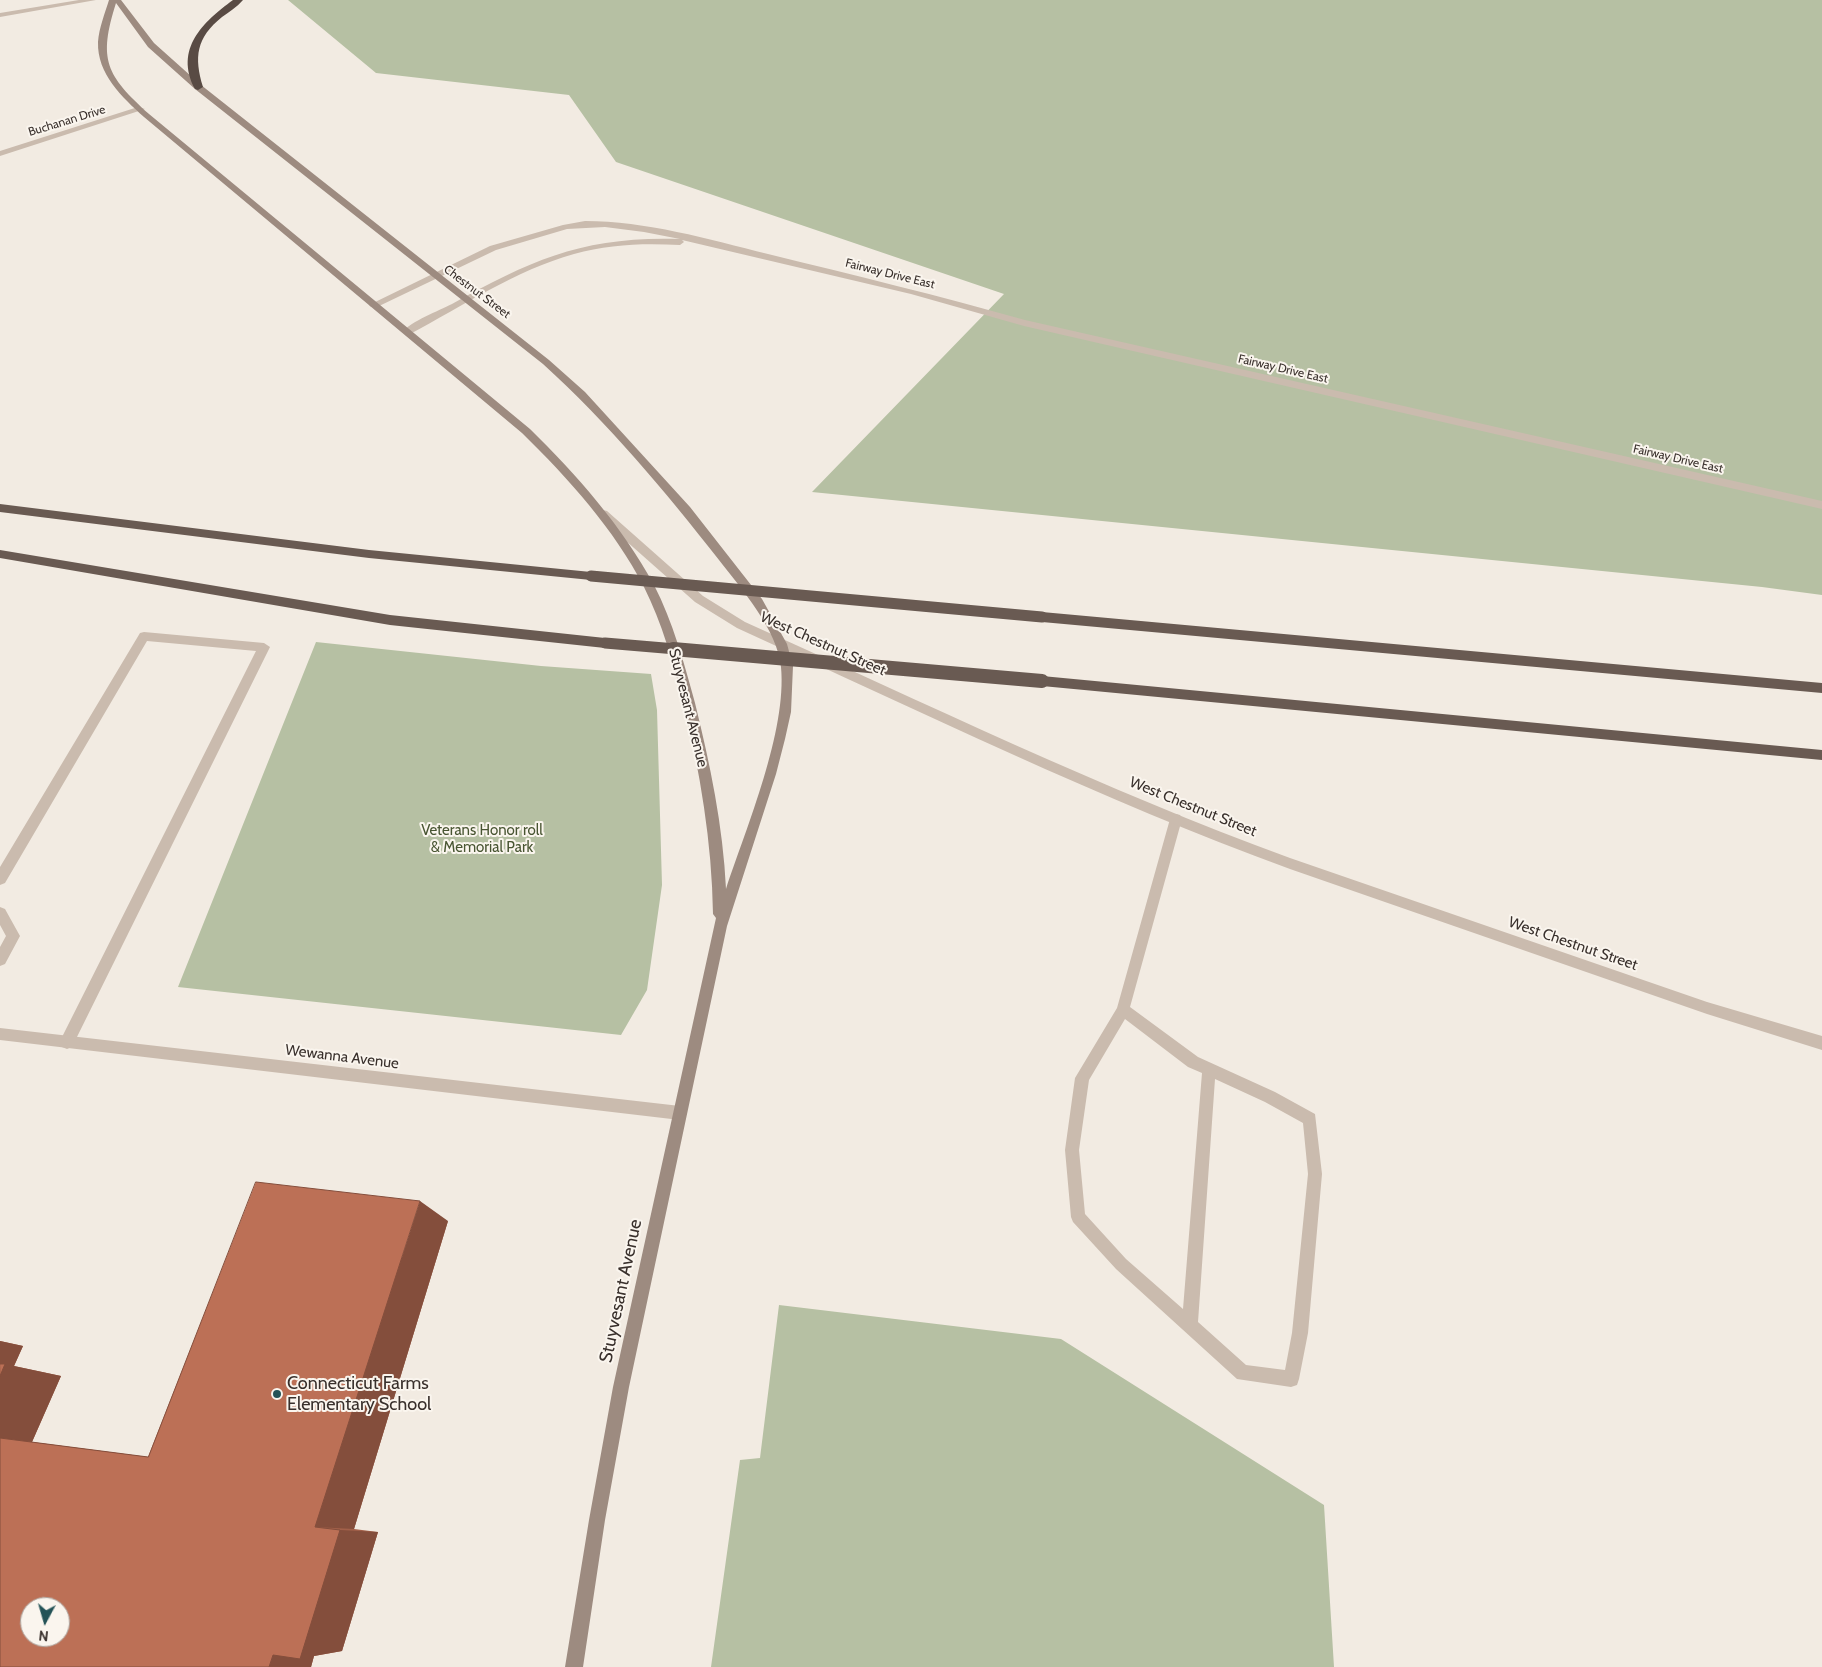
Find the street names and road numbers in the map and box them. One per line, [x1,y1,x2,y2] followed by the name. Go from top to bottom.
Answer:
[27,102,107,140] street label: Buchanan Drive
[844,256,936,292] street label: Fairway Drive East
[441,262,513,322] street label: Chestnut Street
[1237,352,1329,386] street label: Fairway Drive East
[1632,442,1724,476] street label: Fairway Drive East
[757,608,889,680] street label: West Chestnut Street
[665,647,711,769] street label: Stuyvesant Avenue
[1127,773,1259,841] street label: West Chestnut Street
[1506,913,1640,975] street label: West Chestnut Street
[284,1041,400,1073] street label: Wewanna Avenue
[595,1217,647,1365] street label: Stuyvesant Avenue

